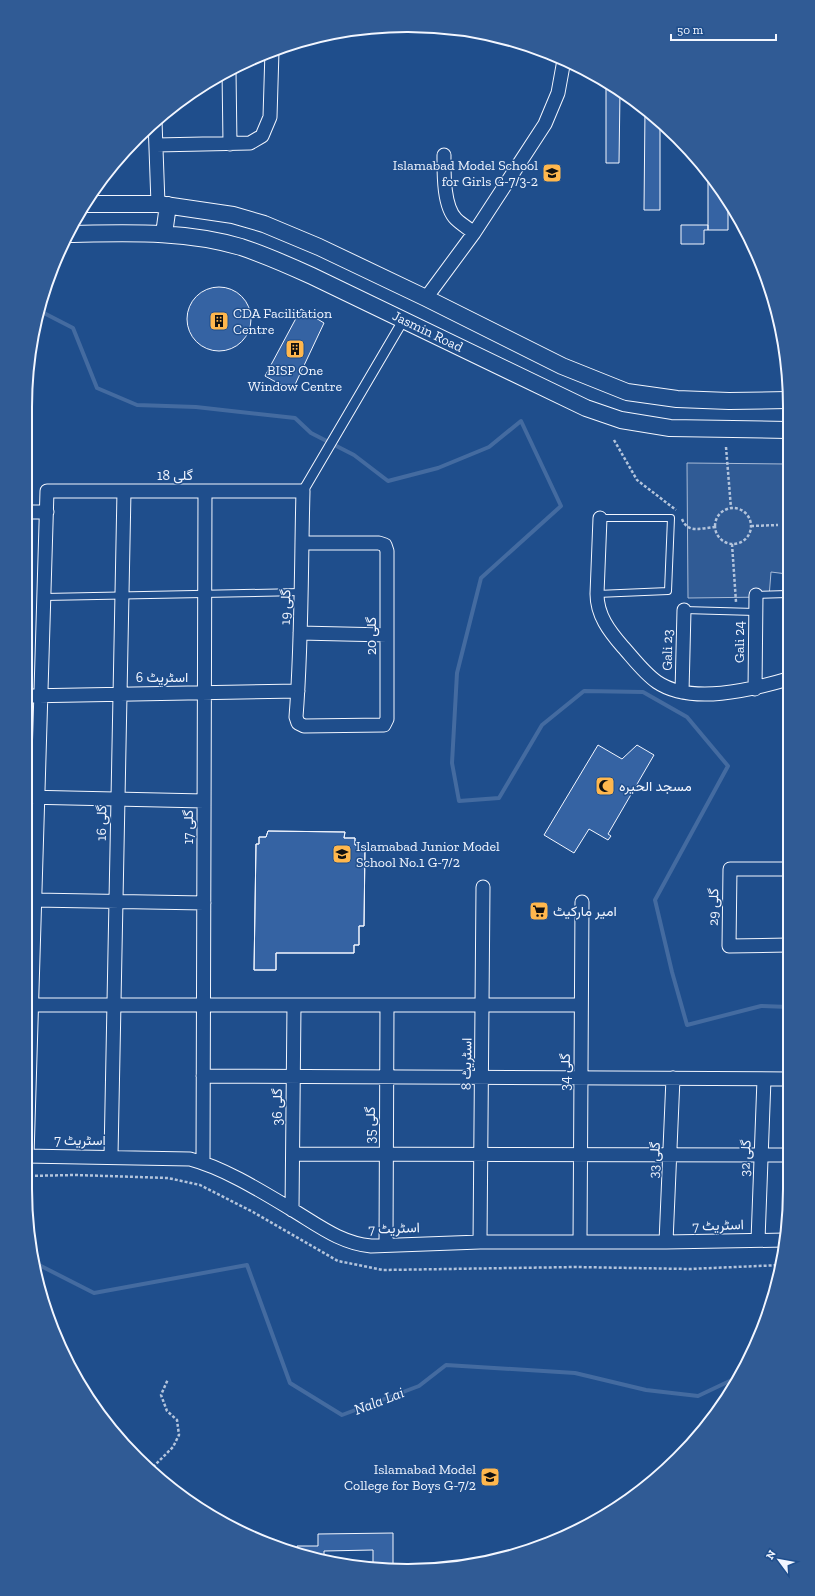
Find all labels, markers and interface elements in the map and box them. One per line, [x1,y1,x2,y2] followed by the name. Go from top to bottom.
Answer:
[671,16,776,42] scale bar
[677,23,704,37] text: 50 m
[393,157,538,190] place label: Islamabad Model School for Girls G-7/3-2
[541,162,563,184] school or university icon: Islamabad Model School for Girls G-7/3-2
[233,305,332,338] place label: CDA Facilitation Centre
[390,307,466,356] street label: Jasmin Road
[208,310,230,332] building icon: CDA Facilitation Centre
[284,338,306,360] building icon: BISP One Window Centre
[248,362,343,395] place label: BISP One Window Centre
[157,467,193,484] street label: گلی 18
[277,589,294,625] street label: گلی 19
[363,617,380,655] street label: گلی 20
[731,621,748,663] street label: Gali 24
[659,629,676,671] street label: Gali 23
[136,669,188,686] street label: اسٹریٹ 6
[594,775,616,797] mosque icon: مسجد الحیرہ
[619,778,692,795] place label: مسجد الحیرہ
[93,805,110,841] street label: گلی 16
[180,810,197,844] street label: گلی 17
[356,838,500,871] place label: Islamabad Junior Model School No.1 G-7/2
[331,843,353,865] school or university icon: Islamabad Junior Model School No.1 G-7/2
[705,888,722,926] street label: گلی 29
[528,900,550,922] supermarket icon: امیر مارکیٹ
[553,903,617,920] place label: امیر مارکیٹ
[458,1038,475,1090] street label: اسٹریٹ 8
[557,1053,574,1091] street label: گلی 34
[269,1088,286,1126] street label: گلی 36
[362,1107,379,1143] street label: گلی 35
[54,1132,106,1149] street label: اسٹریٹ 7
[736,1139,755,1177] street label: گلی 32
[645,1141,664,1179] street label: گلی 33
[692,1216,744,1235] street label: اسٹریٹ 7
[368,1219,420,1238] street label: اسٹریٹ 7
[352,1383,407,1419] water label: Nala Lai
[344,1461,476,1494] place label: Islamabad Model College for Boys G-7/2
[479,1466,501,1488] school or university icon: Islamabad Model College for Boys G-7/2
[759,1540,799,1580] north arrow
[763,1547,779,1562] text: N

